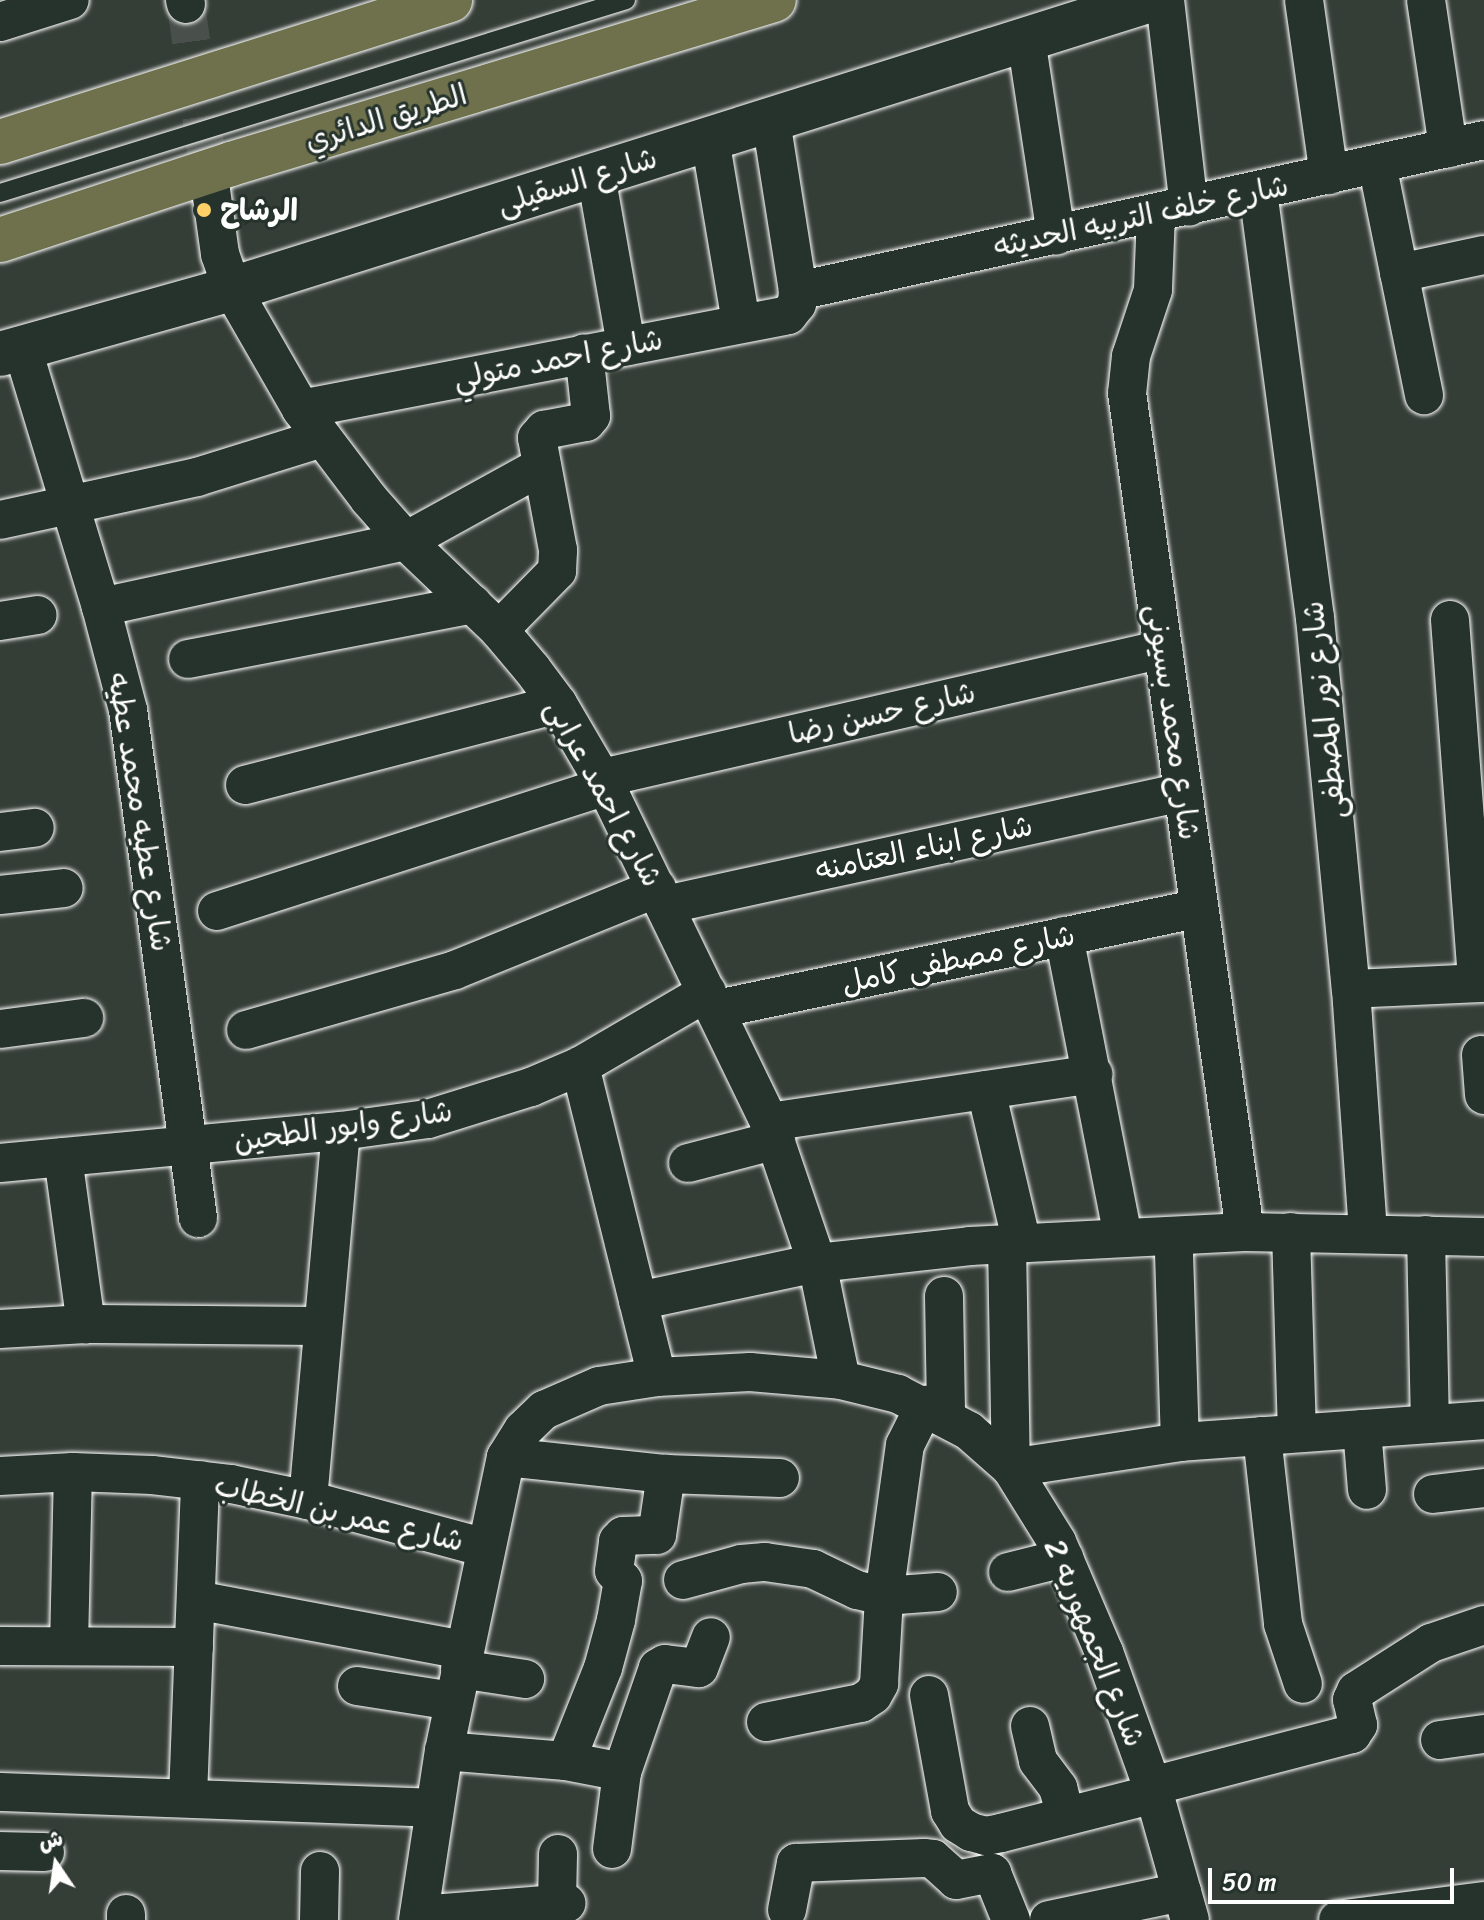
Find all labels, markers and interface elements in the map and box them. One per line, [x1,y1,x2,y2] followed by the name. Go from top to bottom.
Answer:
[301,76,471,160] street label: الطريق الدائري
[493,140,661,222] street label: شارع السقيلى
[990,167,1292,265] street label: شارع خلف التربيه الحديثه
[220,192,298,228] place label: الرشاح
[195,201,213,219] marker: الرشاح
[450,321,666,397] street label: شارع احمد متولي
[1295,599,1353,821] street label: شارع نور المصطفى
[1139,602,1207,842] street label: شارع محمد بسيونى
[100,670,180,954] street label: شارع عطيه محمد عطيه
[785,674,979,752] street label: شارع حسن رضا
[538,693,670,893] street label: شارع احمد عرابى
[812,807,1036,889] street label: شارع ابناء العتامنه
[838,917,1078,1001] street label: شارع مصطفى كامل
[231,1093,455,1159] street label: شارع وابور الطحين
[211,1467,467,1559] street label: شارع عمر بن الخطاب
[1037,1534,1153,1752] street label: شارع الجمهوريه 2
[34,1818,67,1862] text: ش
[16,1824,96,1904] north arrow
[1212,1852,1458,1902] scale bar
[1222,1861,1277,1903] text: 50 m

